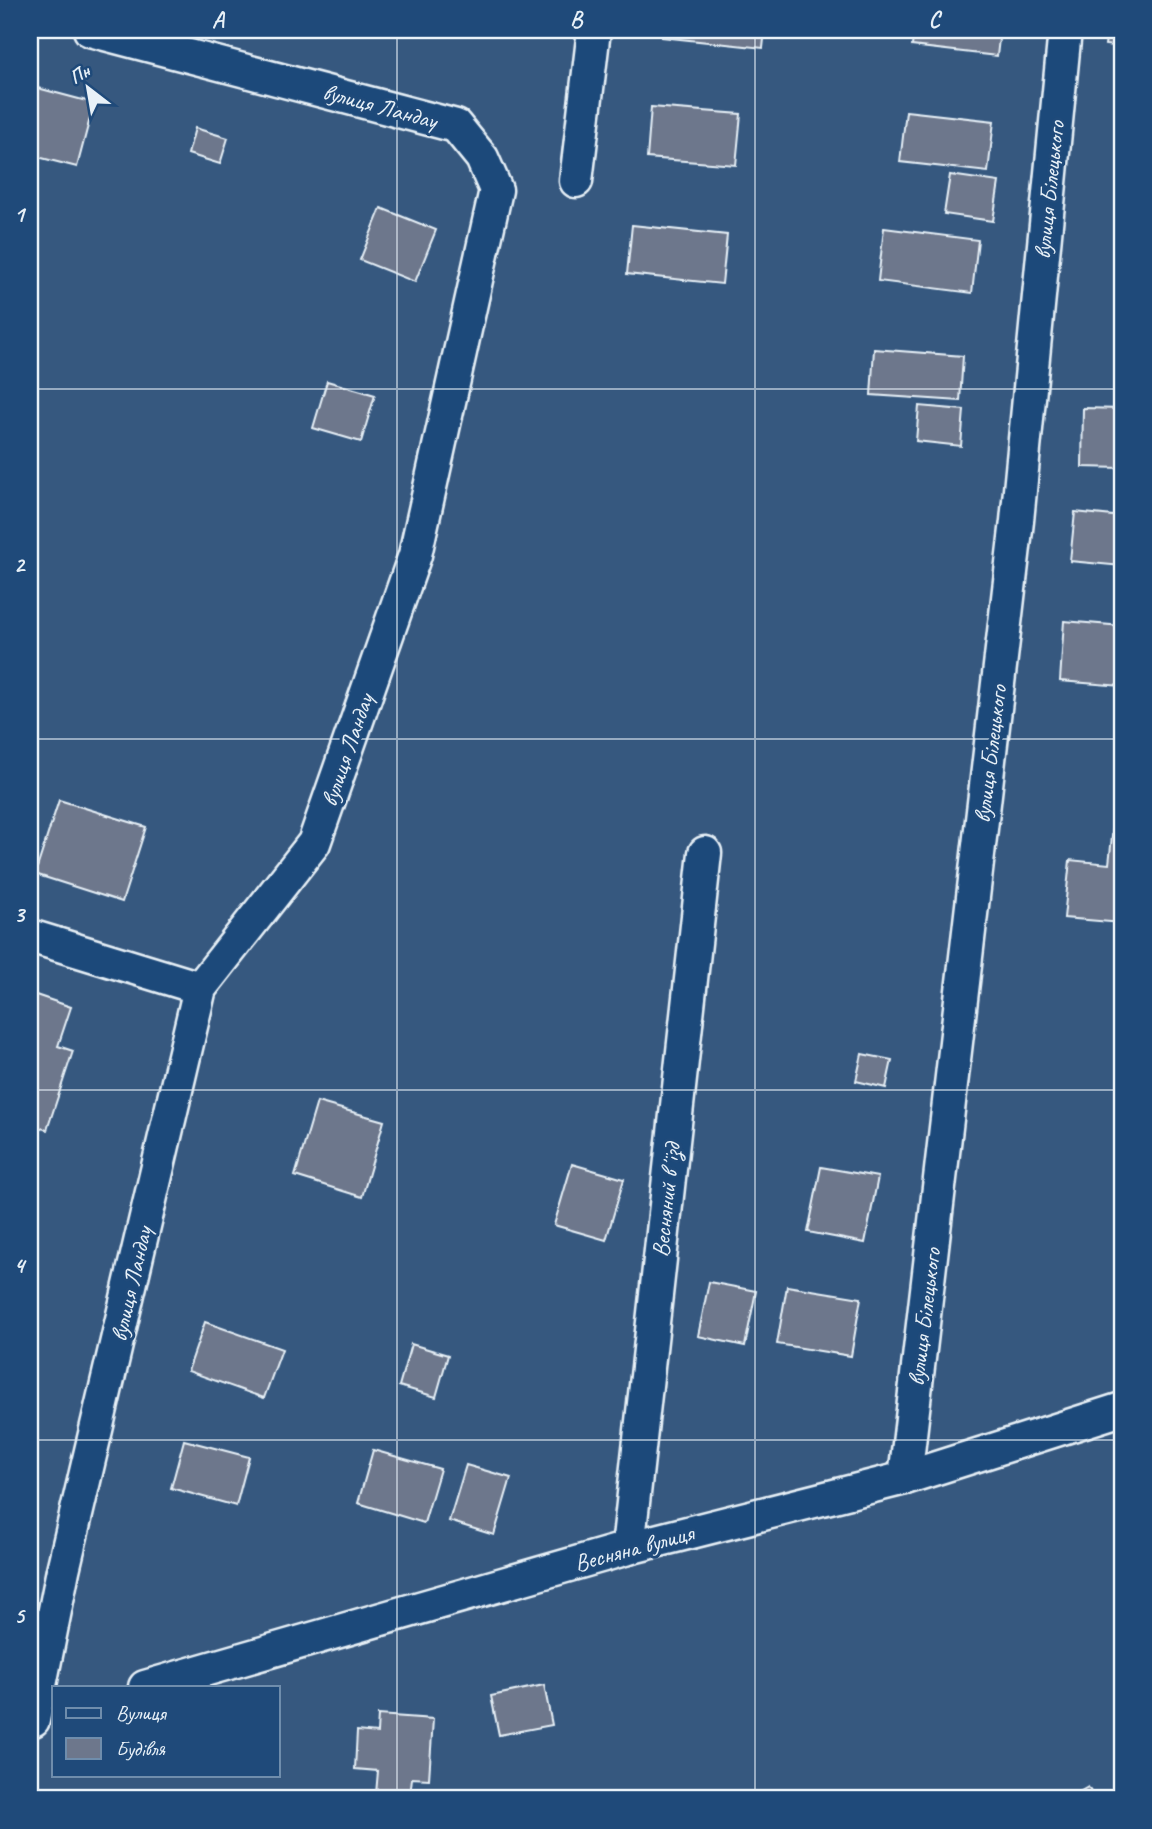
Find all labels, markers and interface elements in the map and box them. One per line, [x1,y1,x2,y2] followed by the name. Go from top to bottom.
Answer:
[212,5,226,34] text: A
[570,5,584,34] text: B
[929,5,943,34] text: C
[52,52,122,122] north arrow
[65,58,96,90] text: Пн
[320,76,442,136] street label: вулиця Ландау
[1027,118,1071,261] street label: вулиця Білецького
[14,200,27,229] text: 1
[14,550,27,579] text: 2
[967,682,1014,825] street label: вулиця Білецького
[314,688,381,810] street label: вулиця Ландау
[14,900,27,929] text: 3
[645,1139,688,1259] street label: Весняний вʼїзд
[103,1222,159,1344] street label: вулиця Ландау
[901,1245,948,1388] street label: вулиця Білецького
[14,1251,27,1280] text: 4
[571,1517,699,1578] street label: Весняна вулиця
[14,1601,26,1630] text: 5
[52,1686,280,1776] legend
[116,1700,167,1726] text: Вулиця
[116,1736,166,1762] text: Будівля

